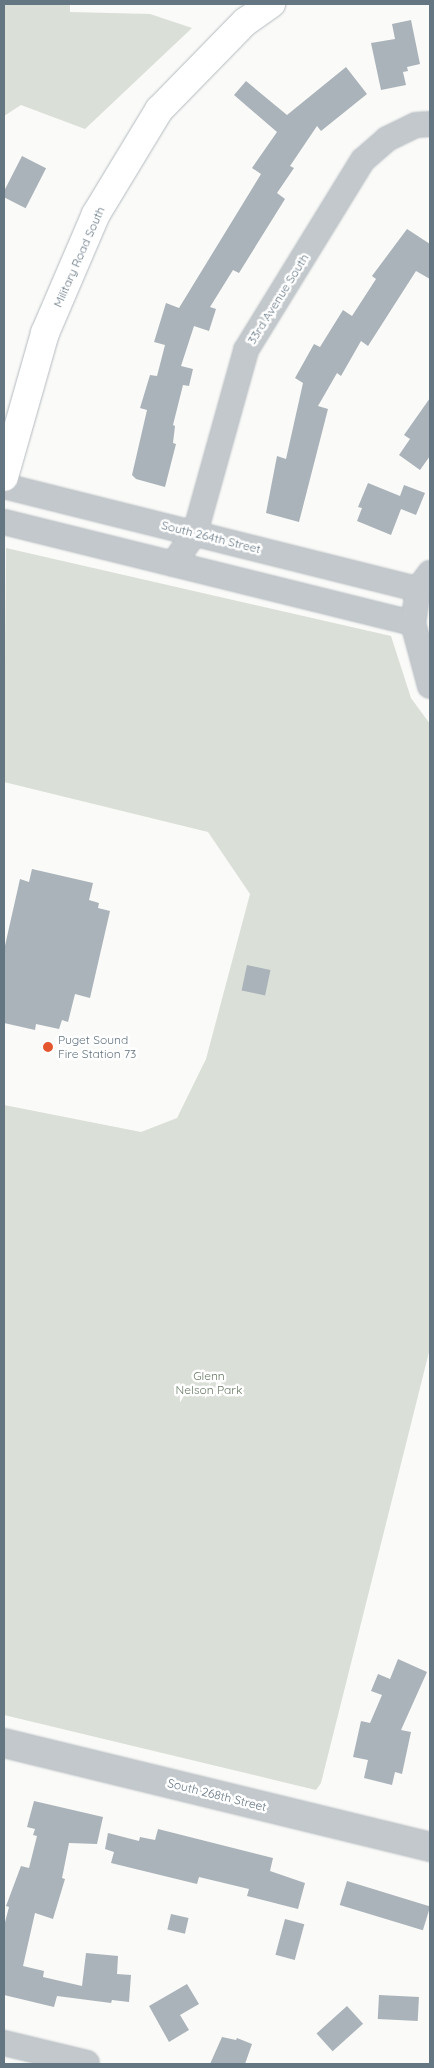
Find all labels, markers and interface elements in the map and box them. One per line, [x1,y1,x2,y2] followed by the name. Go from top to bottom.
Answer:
[50,204,108,310] street label: Military Road South
[244,251,312,347] street label: 33rd Avenue South
[160,518,262,556] street label: South 264th Street
[58,1033,136,1061] place label: Puget Sound Fire Station 73
[42,1041,54,1053] marker: Puget Sound Fire Station 73
[176,1369,242,1397] park label: Glenn Nelson Park
[166,1776,268,1814] street label: South 268th Street

